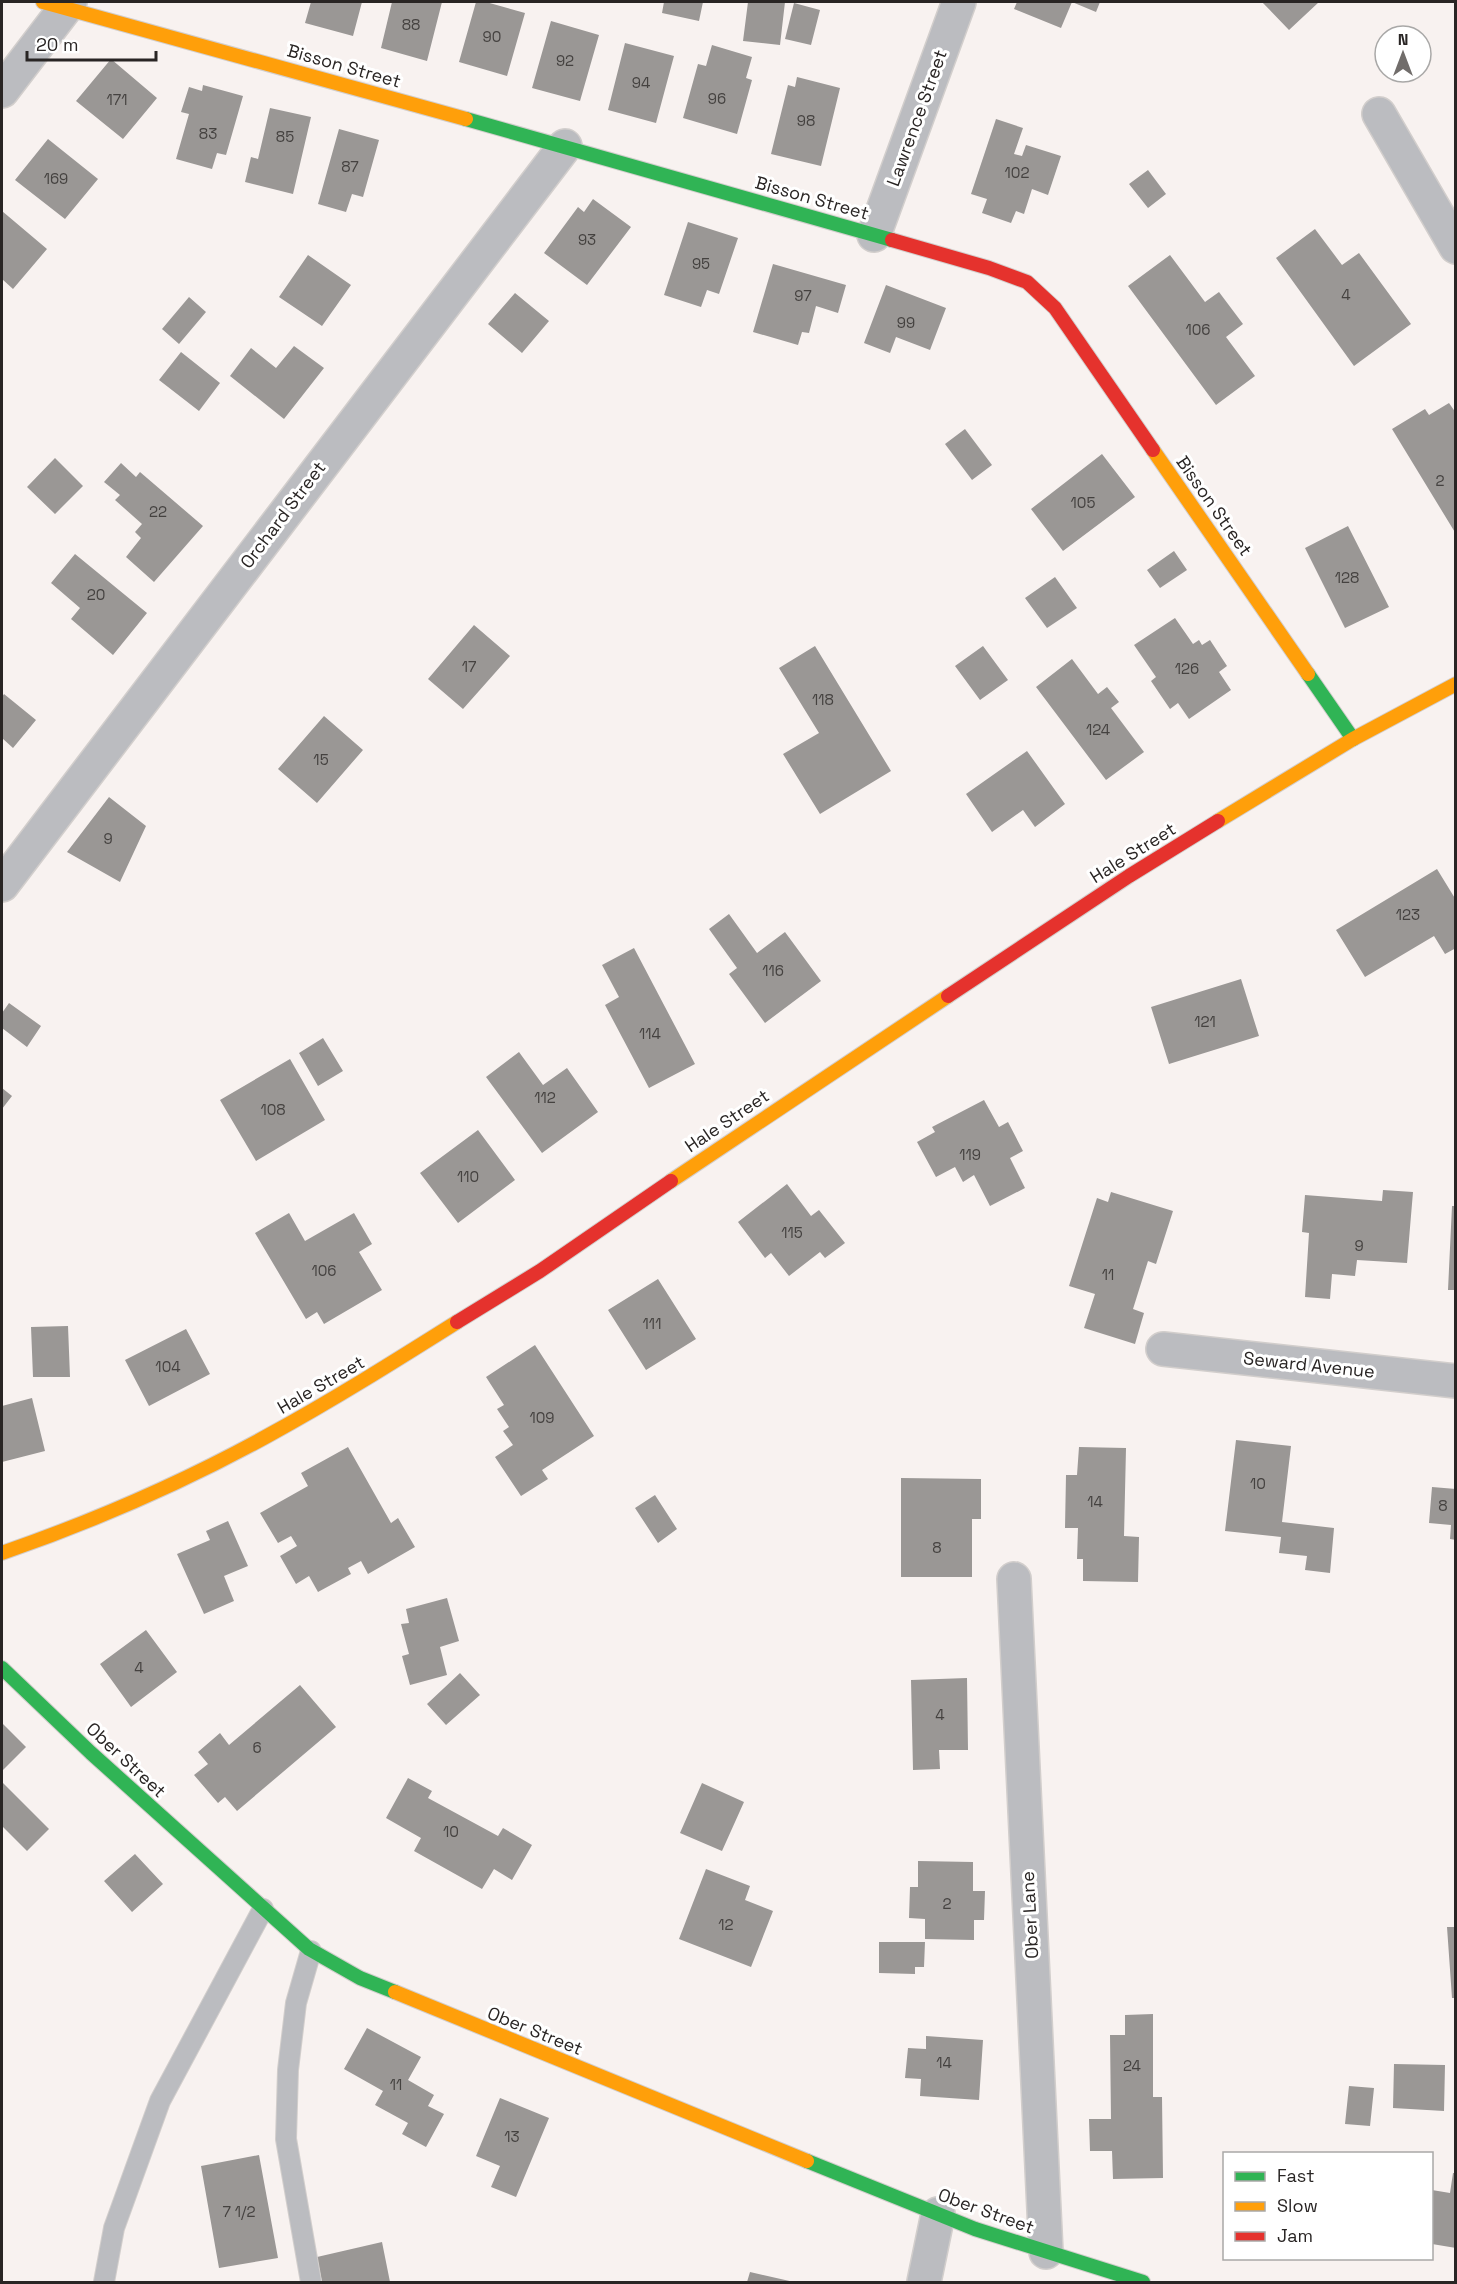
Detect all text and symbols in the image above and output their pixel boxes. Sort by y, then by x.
house number: 88 [402,15,420,34]
scale bar [27,24,156,62]
north arrow [1373,24,1433,84]
house number: 90 [483,27,501,46]
text: N [1398,29,1408,50]
text: 20 m [36,33,79,56]
street label: Bisson Street [285,38,404,93]
street label: Lawrence Street [881,46,952,189]
house number: 92 [556,51,574,70]
house number: 94 [632,73,650,92]
house number: 96 [708,89,726,108]
house number: 171 [107,90,127,109]
house number: 98 [797,111,815,130]
house number: 83 [199,124,217,143]
house number: 85 [276,127,294,146]
house number: 87 [341,157,359,176]
house number: 102 [1005,163,1029,182]
house number: 169 [44,169,68,188]
street label: Bisson Street [753,170,872,225]
house number: 93 [578,230,596,249]
house number: 95 [692,254,710,273]
house number: 4 [1341,285,1351,304]
house number: 97 [794,286,812,305]
house number: 99 [897,313,915,332]
house number: 106 [1185,320,1211,339]
street label: Bisson Street [1171,451,1257,560]
street label: Orchard Street [235,457,330,573]
house number: 2 [1435,471,1445,490]
house number: 105 [1071,493,1095,512]
house number: 22 [149,502,167,521]
house number: 128 [1335,568,1359,587]
house number: 20 [87,585,105,604]
house number: 17 [462,657,476,676]
house number: 126 [1175,659,1199,678]
house number: 118 [812,690,834,709]
house number: 124 [1086,720,1110,739]
house number: 15 [313,750,329,769]
street label: Hale Street [1086,817,1180,888]
house number: 9 [103,829,113,848]
house number: 123 [1396,905,1420,924]
house number: 116 [762,961,784,980]
house number: 121 [1194,1012,1216,1031]
house number: 114 [639,1024,661,1043]
street label: Hale Street [680,1084,773,1157]
house number: 112 [534,1088,556,1107]
house number: 108 [260,1100,286,1119]
house number: 119 [959,1145,981,1164]
house number: 110 [457,1167,479,1186]
house number: 115 [781,1223,803,1242]
house number: 9 [1354,1236,1364,1255]
house number: 106 [311,1261,337,1280]
house number: 11 [1102,1265,1114,1284]
house number: 111 [643,1314,661,1333]
street label: Seward Avenue [1242,1346,1376,1383]
street label: Hale Street [273,1350,368,1419]
house number: 104 [155,1357,181,1376]
house number: 109 [529,1408,555,1427]
house number: 10 [1250,1474,1266,1493]
house number: 14 [1087,1492,1103,1511]
house number: 8 [1438,1496,1448,1515]
house number: 8 [932,1538,942,1557]
house number: 4 [134,1658,144,1677]
house number: 4 [935,1705,945,1724]
street label: Ober Street [82,1717,171,1802]
house number: 6 [252,1738,262,1757]
house number: 10 [443,1822,459,1841]
street label: Ober Lane [1016,1871,1043,1959]
house number: 2 [942,1894,952,1913]
house number: 12 [718,1915,734,1934]
street label: Ober Street [484,2001,586,2060]
house number: 14 [936,2053,952,2072]
house number: 24 [1123,2056,1141,2075]
house number: 11 [390,2075,402,2094]
house number: 13 [504,2127,520,2146]
legend [1223,2152,1433,2260]
text: Fast [1277,2164,1314,2187]
street label: Ober Street [935,2182,1037,2239]
text: Slow [1277,2194,1318,2217]
house number: 7 1/2 [222,2202,256,2221]
text: Jam [1277,2224,1313,2247]

